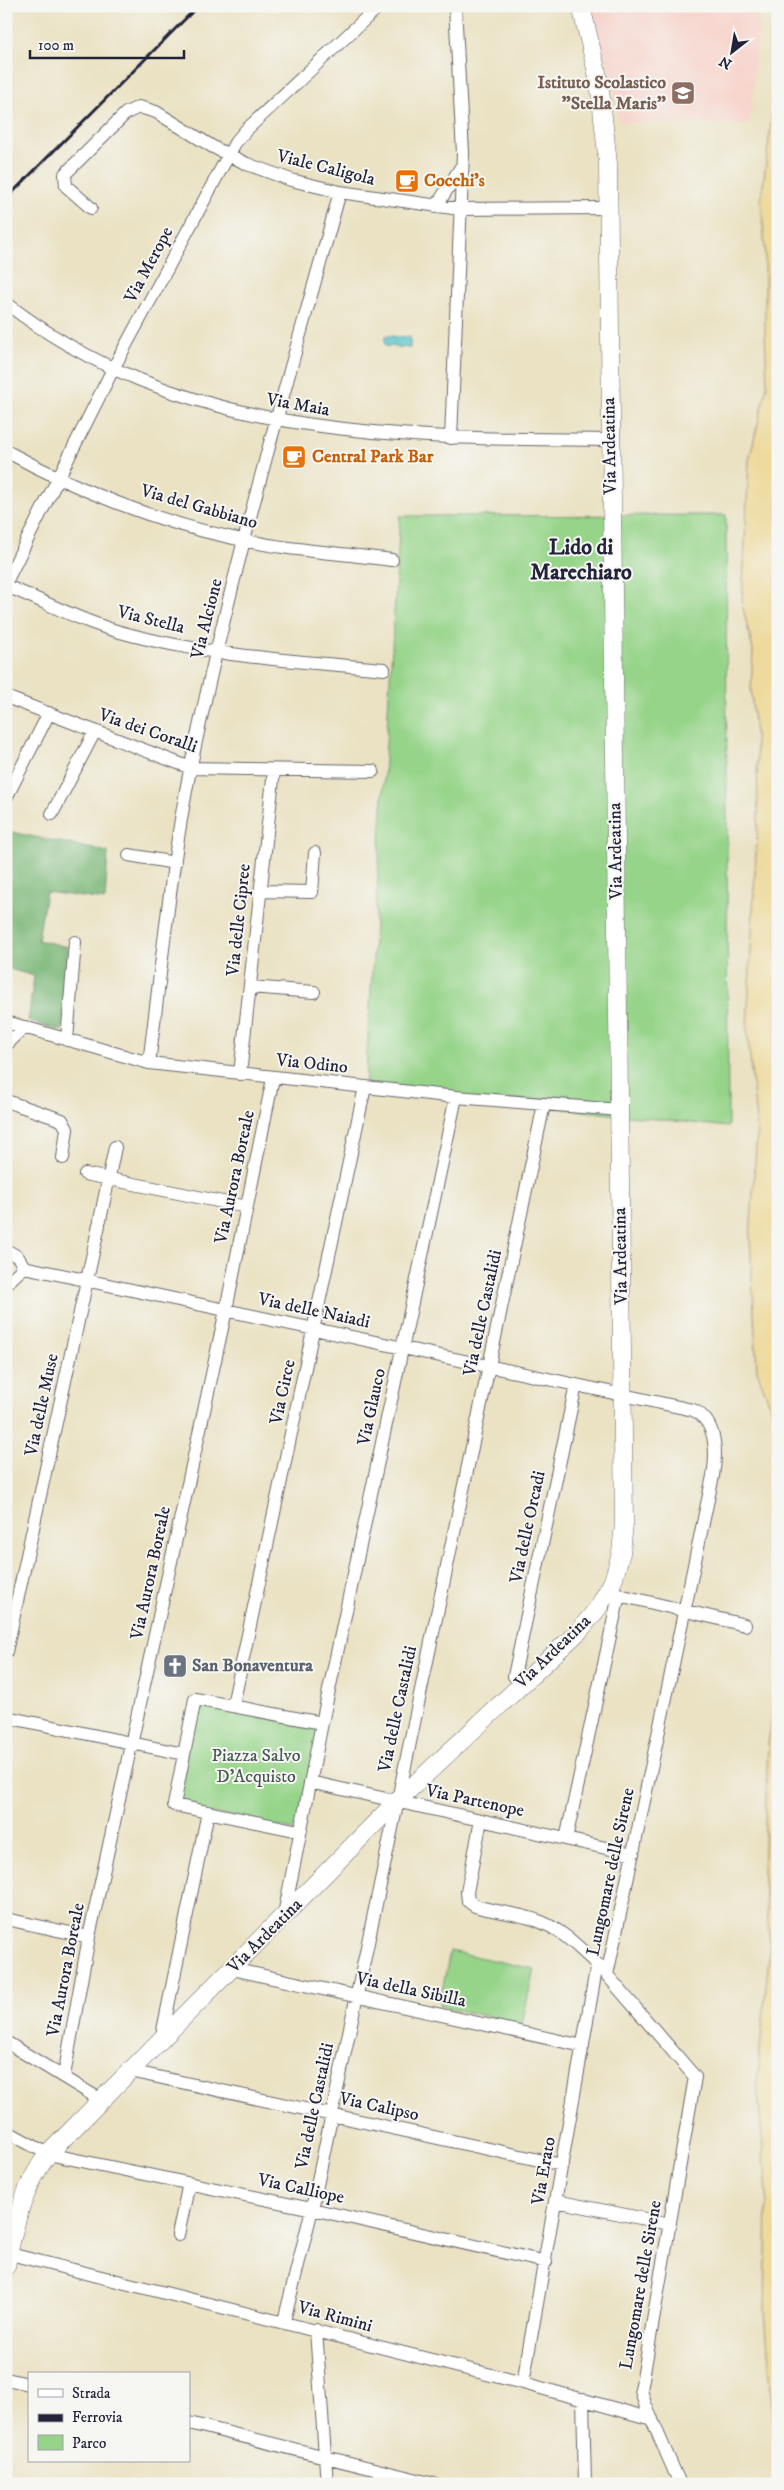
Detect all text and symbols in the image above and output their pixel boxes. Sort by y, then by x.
scale bar [30,28,184,60]
north arrow [706,28,756,78]
text: 100 m [38,36,74,55]
text: N [716,51,735,73]
place label: Istituto Scolastico "Stella Maris" [538,72,666,115]
school or university icon: Istituto Scolastico "Stella Maris" [670,80,696,106]
street label: Viale Caligola [274,145,378,191]
cafe icon: Cocchi’s [394,168,420,194]
place label: Cocchi’s [424,170,485,192]
street label: Via Merope [119,223,178,308]
street label: Via Maia [264,388,332,421]
street label: Via Ardeatina [598,397,622,496]
cafe icon: Central Park Bar [281,444,307,470]
place label: Central Park Bar [312,446,434,468]
street label: Via del Gabbiano [137,480,260,534]
district label: Lido di Marechiaro [530,534,632,586]
street label: Via Alcione [186,576,228,662]
street label: Via Stella [114,601,187,639]
street label: Via dei Coralli [95,704,200,758]
street label: Via Ardeatina [604,802,628,901]
street label: Via delle Cipree [222,863,256,978]
street label: Via Odino [274,1049,349,1079]
street label: Via Aurora Boreale [210,1108,260,1247]
street label: Via Ardeatina [609,1207,633,1306]
street label: Via delle Castalidi [459,1248,507,1379]
street label: Via delle Naiadi [255,1288,372,1334]
street label: Via delle Muse [20,1352,64,1459]
street label: Via Circe [265,1358,301,1427]
street label: Via Glauco [353,1366,391,1449]
street label: Via delle Orcadi [505,1469,551,1586]
street label: Via Aurora Boreale [126,1504,176,1643]
street label: Via Ardeatina [510,1610,596,1694]
street label: Via delle Castalidi [374,1644,422,1775]
church icon: San Bonaventura [162,1653,188,1679]
place label: San Bonaventura [192,1655,313,1677]
park label: Piazza Salvo D'Acquisto [212,1745,301,1788]
street label: Via Partenope [423,1780,526,1822]
street label: Lungomare delle Sirene [582,1786,640,1958]
street label: Via Ardeatina [222,1894,307,1979]
street label: Via Aurora Boreale [42,1901,90,2040]
street label: Via della Sibilla [353,1967,468,2012]
street label: Via delle Castalidi [291,2041,339,2172]
street label: Via Calipso [336,2088,421,2126]
street label: Via Erato [527,2135,561,2208]
street label: Via Calliope [255,2169,346,2209]
street label: Lungomare delle Sirene [615,2199,667,2371]
street label: Via Rimini [294,2296,375,2337]
legend [28,2372,190,2462]
text: Strada [72,2384,111,2403]
text: Ferrovia [72,2408,123,2427]
text: Parco [72,2434,106,2453]

